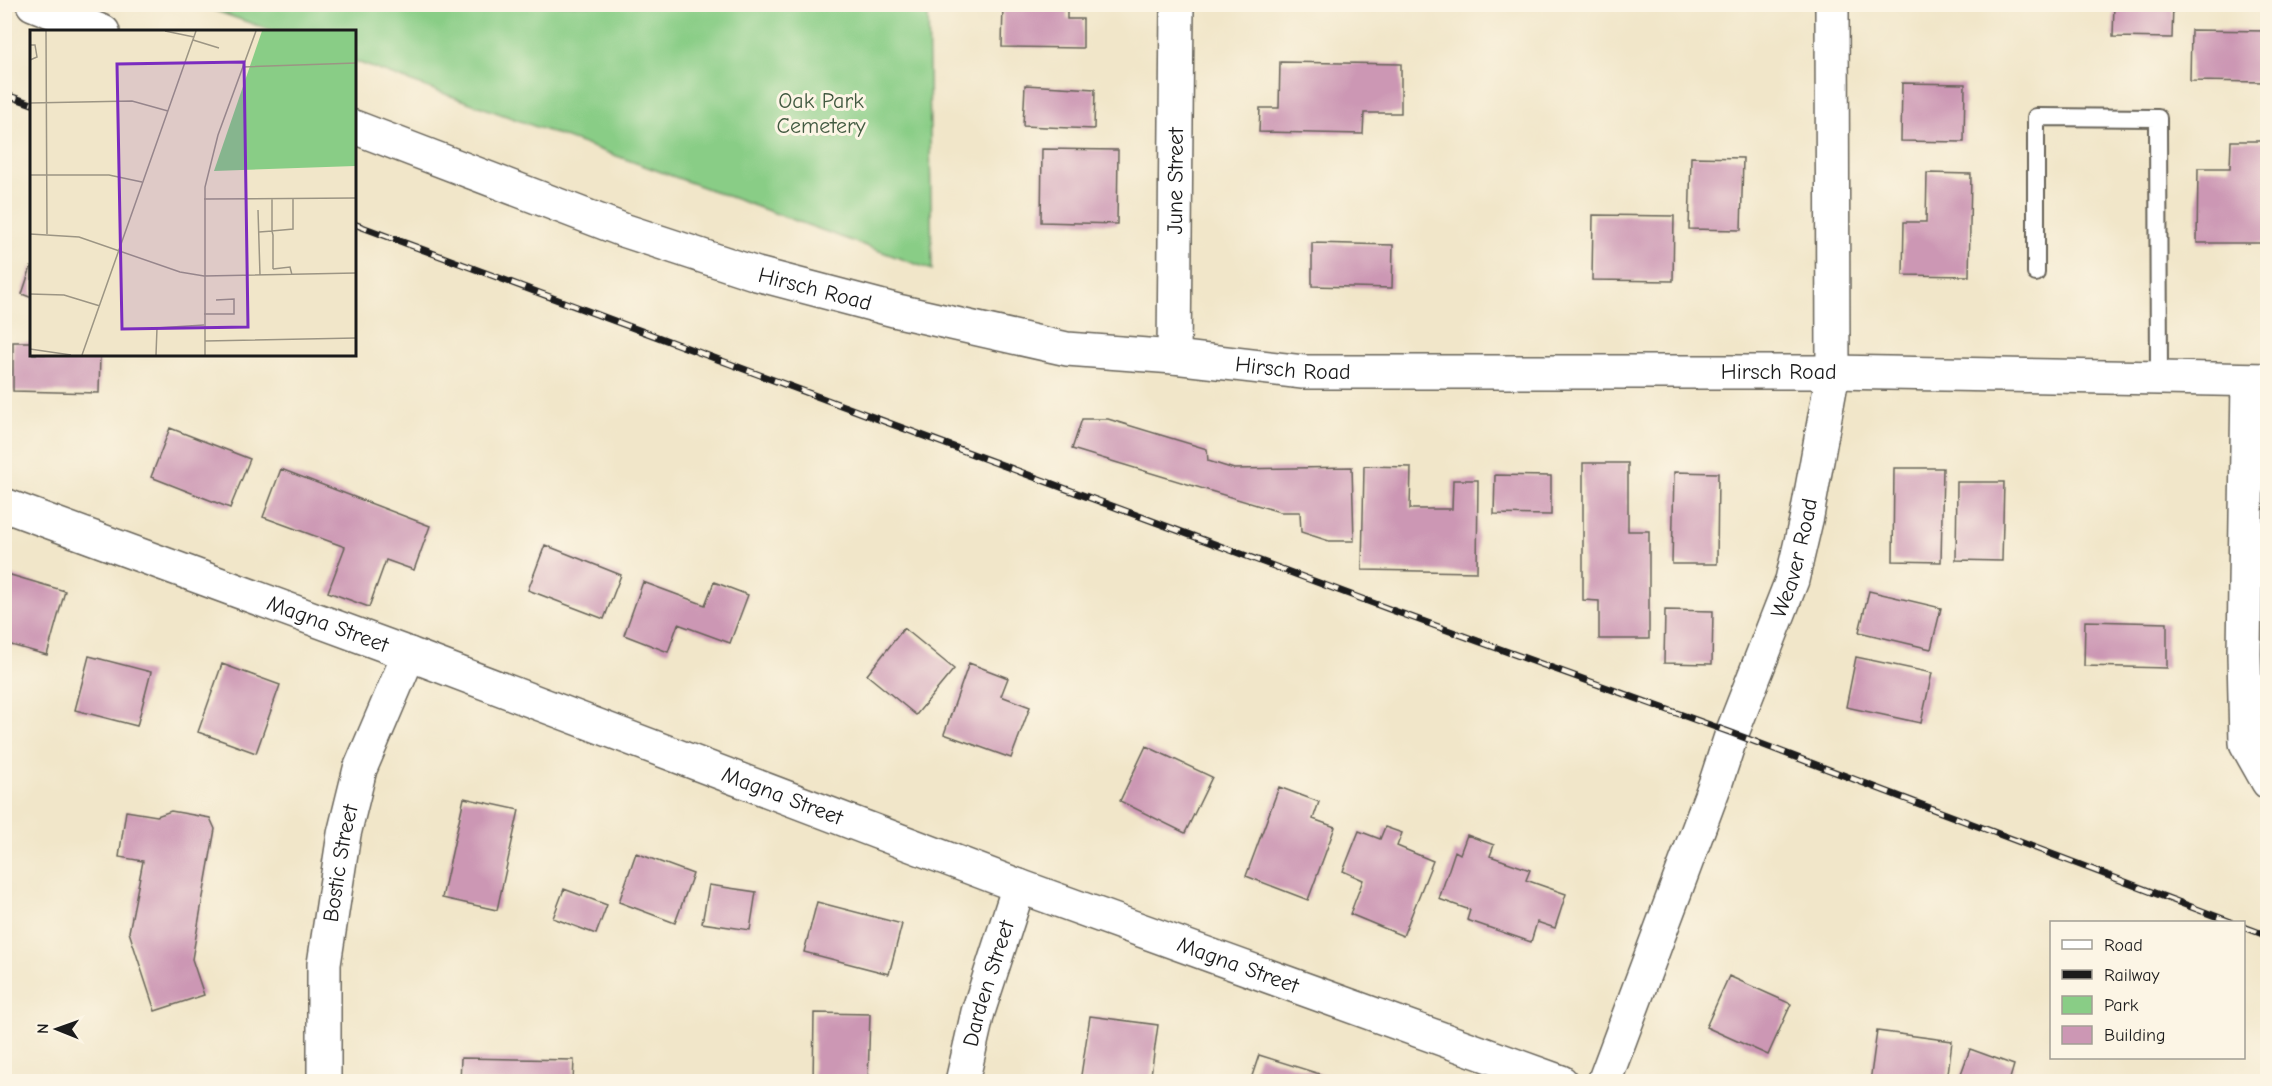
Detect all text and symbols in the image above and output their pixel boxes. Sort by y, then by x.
inset map [30,30,356,356]
park label: Oak Park Cemetery [777,88,866,139]
street label: June Street [1162,127,1189,235]
street label: Hirsch Road [756,262,874,317]
street label: Hirsch Road [1234,351,1351,385]
street label: Hirsch Road [1721,359,1837,385]
street label: Weaver Road [1765,496,1823,622]
street label: Magna Street [263,590,393,659]
street label: Magna Street [718,761,847,831]
street label: Bostic Street [318,801,364,924]
street label: Darden Street [957,916,1020,1049]
legend [2050,921,2245,1059]
street label: Magna Street [1174,931,1303,999]
text: Road [2104,935,2143,956]
text: Railway [2104,965,2161,986]
text: Park [2104,995,2139,1016]
north arrow [27,999,87,1059]
text: N [34,1023,52,1034]
text: Building [2104,1025,2166,1046]

